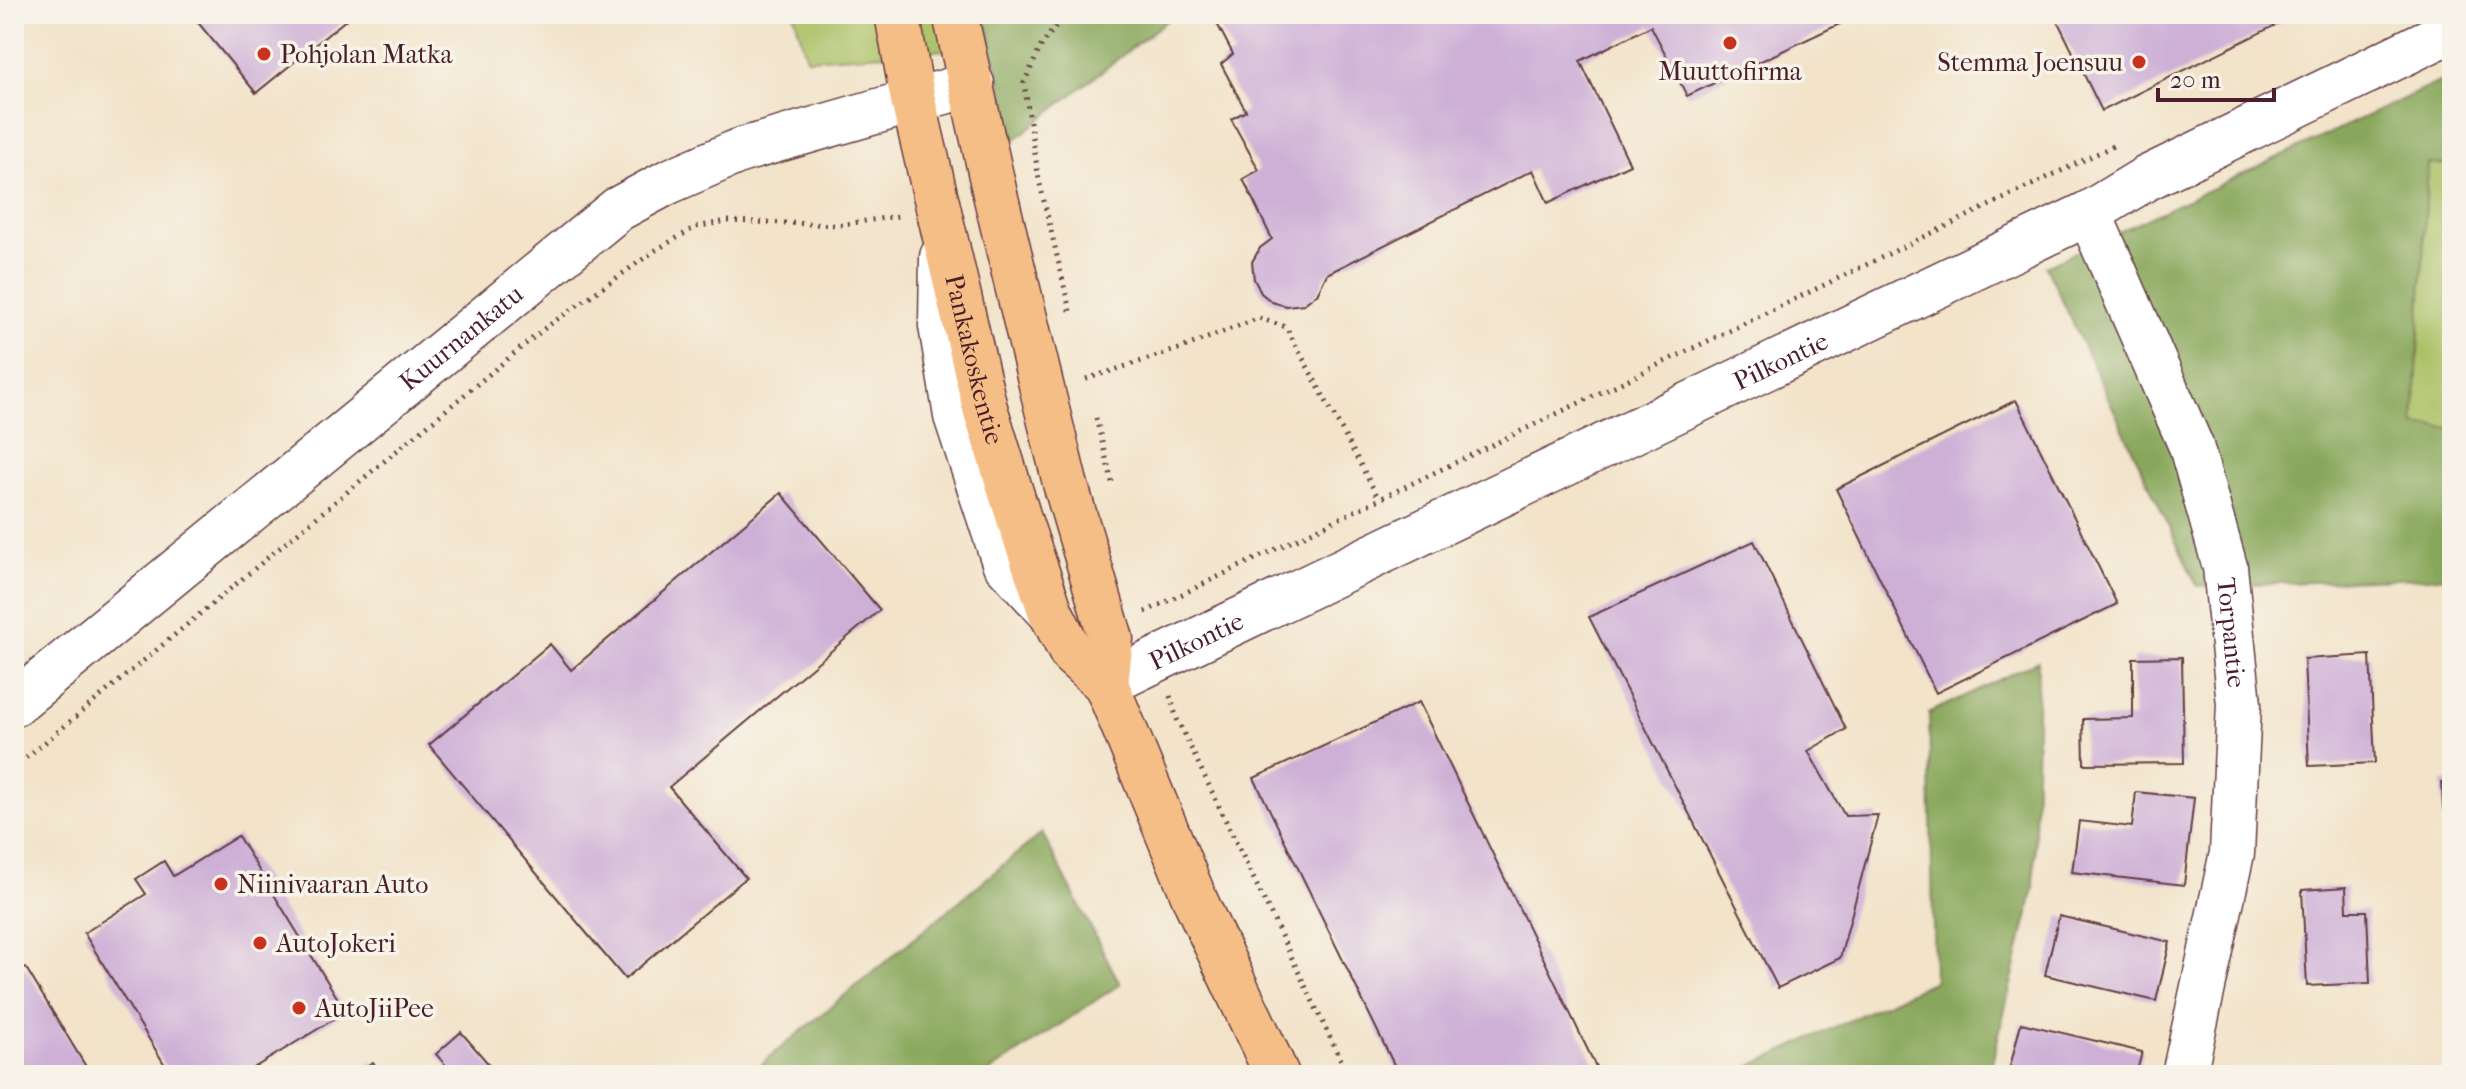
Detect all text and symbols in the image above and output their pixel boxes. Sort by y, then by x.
marker: Muuttofirma [1721,34,1739,52]
place label: Pohjolan Matka [280,39,453,70]
marker: Pohjolan Matka [255,45,273,63]
place label: Stemma Joensuu [1937,47,2123,78]
scale bar [2158,52,2274,102]
marker: Stemma Joensuu [2130,53,2148,71]
place label: Muuttofirma [1658,56,1803,87]
text: 20 m [2170,66,2221,94]
street label: Pankakoskentie [938,271,1010,448]
street label: Kuurnankatu [393,278,530,398]
street label: Pilkontie [1728,325,1833,397]
street label: Torpantie [2210,576,2252,689]
street label: Pilkontie [1144,605,1249,677]
place label: Niinivaaran Auto [237,869,428,900]
marker: Niinivaaran Auto [212,875,230,893]
place label: AutoJokeri [275,928,396,959]
marker: AutoJokeri [251,934,269,952]
place label: AutoJiiPee [314,993,434,1024]
marker: AutoJiiPee [290,999,308,1017]

